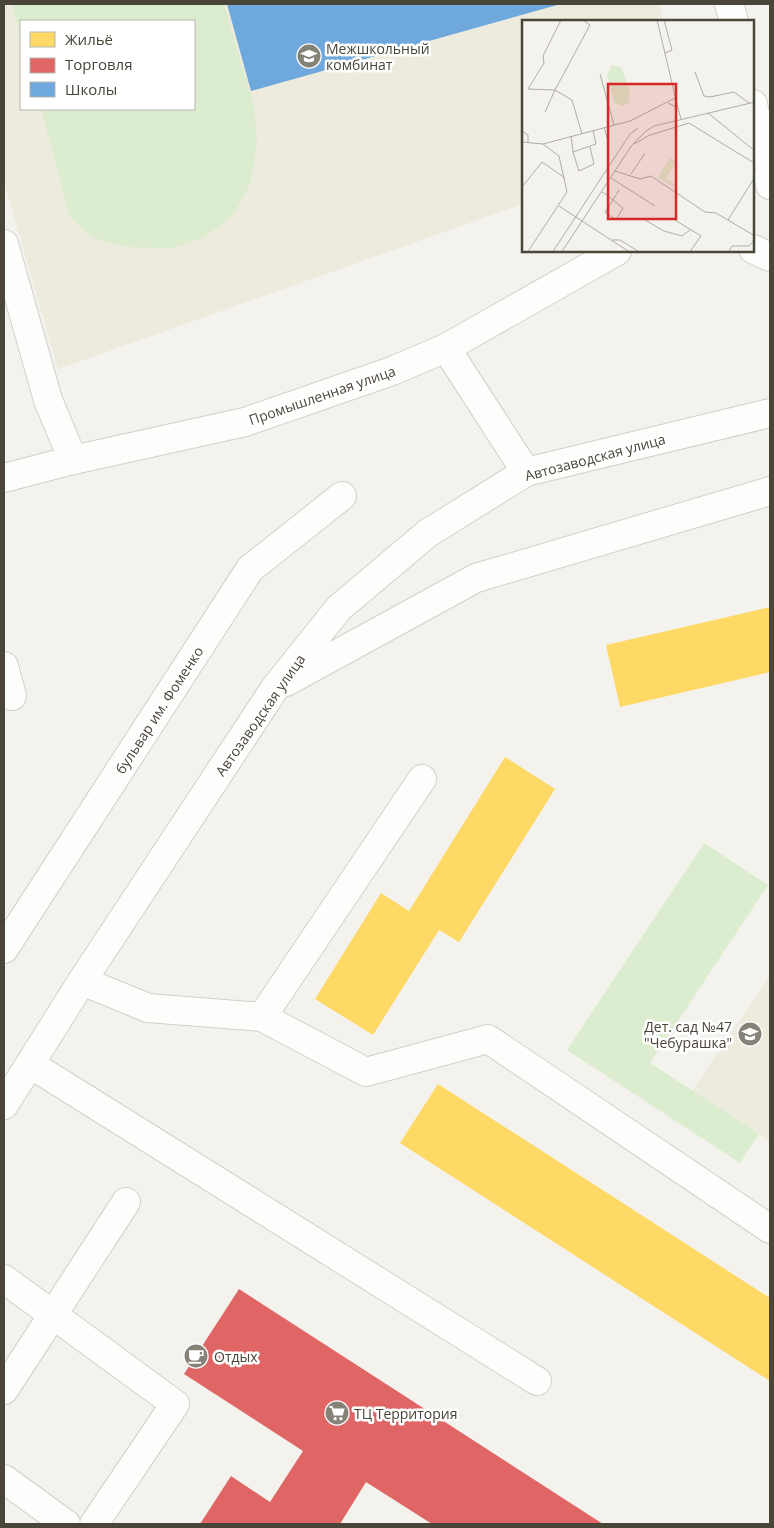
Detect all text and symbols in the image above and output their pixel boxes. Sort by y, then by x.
legend [20,20,195,110]
inset map [522,20,754,252]
text: Жильё [65,29,113,49]
place label: Межшкольный комбинат [326,39,430,74]
school or university icon: Межшкольный комбинат [296,43,322,69]
text: Торговля [65,54,132,74]
text: Школы [65,79,117,99]
street label: Промышленная улица [246,361,398,429]
street label: Автозаводская улица [523,429,667,485]
street label: бульвар им. Фоменко [111,643,207,777]
street label: Автозаводская улица [211,650,309,780]
place label: Дет. сад №47 "Чебурашка" [644,1017,732,1052]
school or university icon: Дет. сад №47 "Чебурашка" [737,1021,763,1047]
cafe icon: Отдых [183,1343,209,1369]
place label: Отдых [214,1347,258,1366]
supermarket icon: ТЦ Территория [324,1400,350,1426]
place label: ТЦ Территория [354,1404,458,1423]

